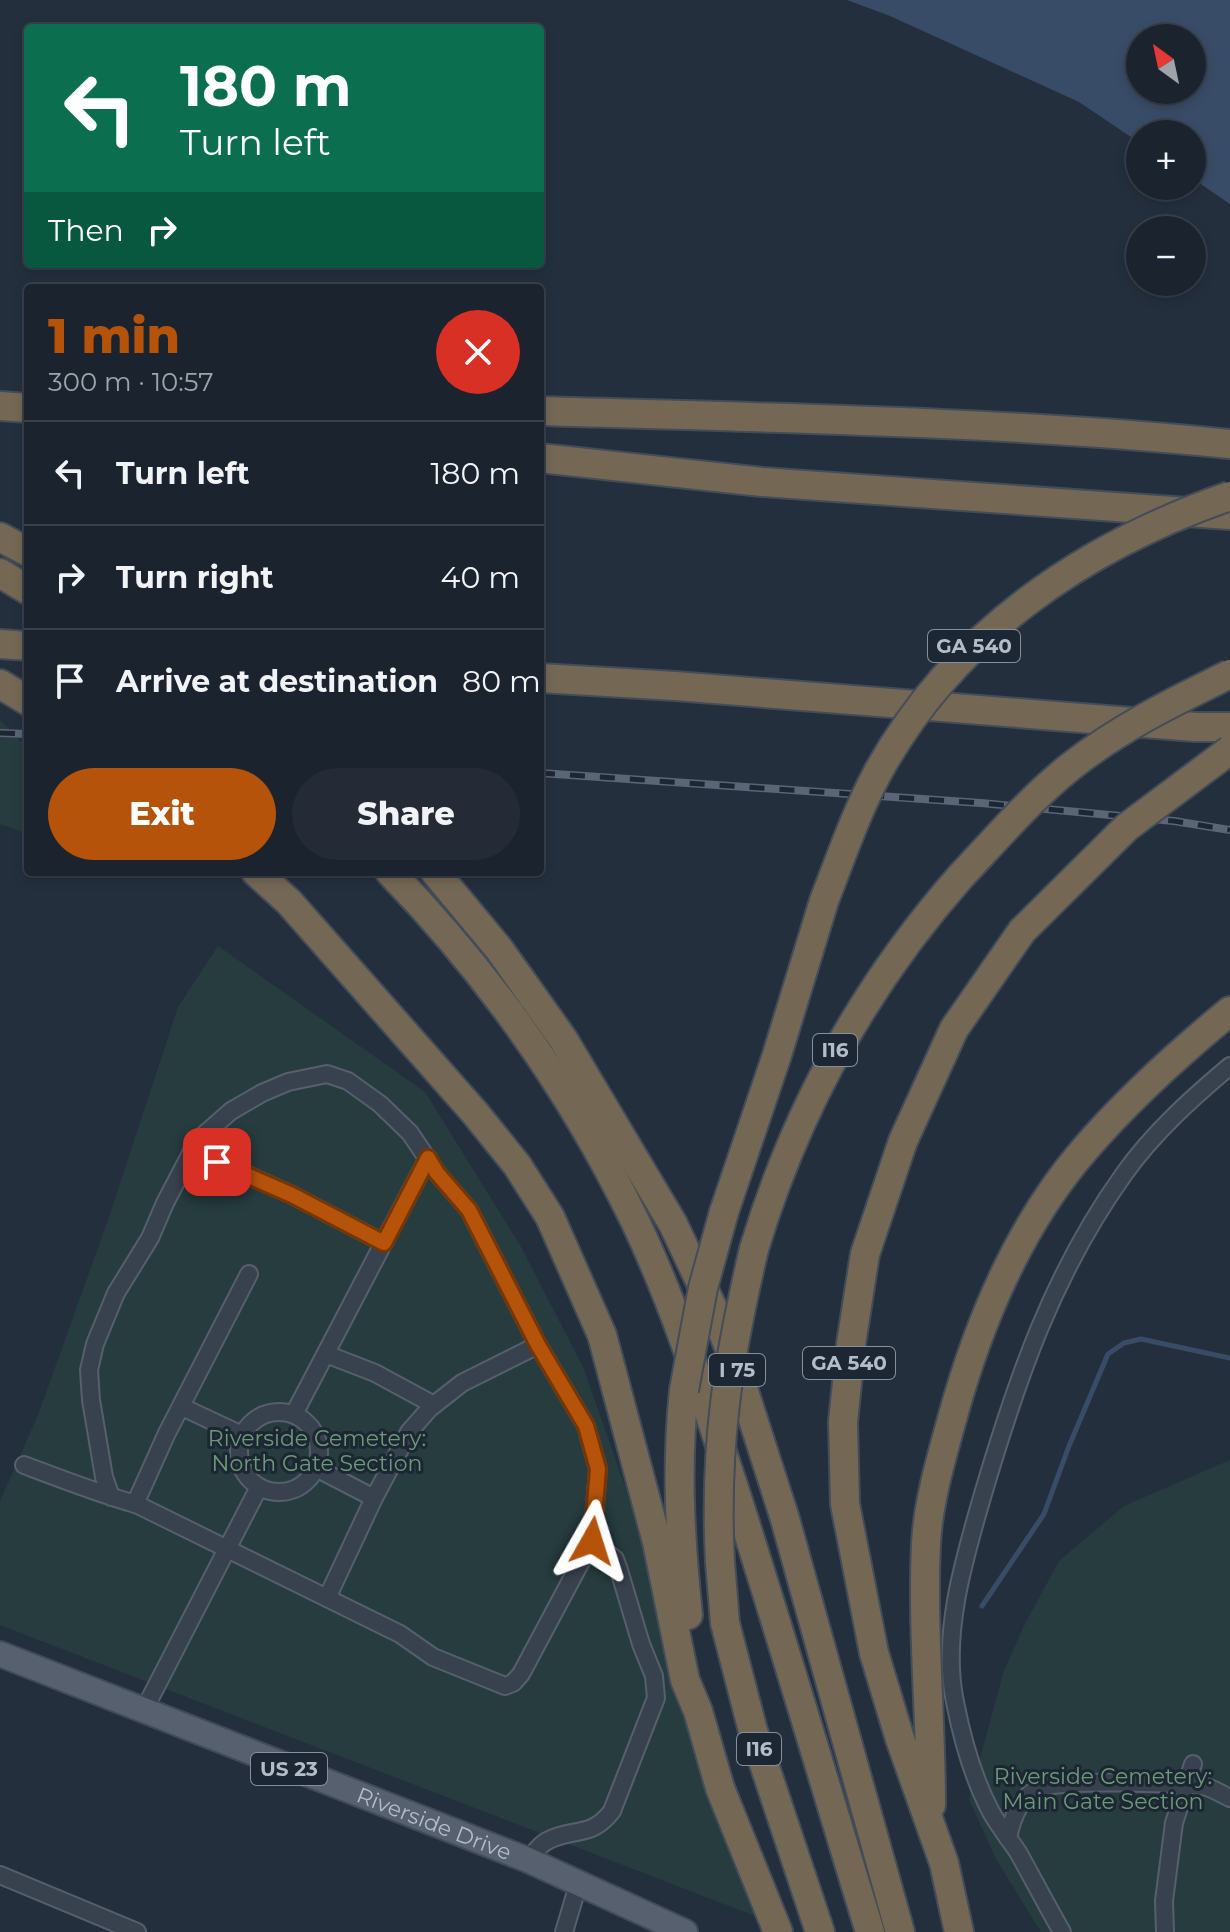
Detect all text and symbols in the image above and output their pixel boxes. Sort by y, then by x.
north arrow [1126,24,1206,104]
map controls [1126,24,1206,296]
text: 180 m [180,52,352,120]
icon: left [48,56,152,160]
text: Turn left [180,120,331,164]
button: + [1126,120,1206,200]
icon: right [140,208,184,252]
text: Then [48,212,124,249]
button: − [1126,216,1206,296]
text: 1 min [48,307,180,365]
button: close [436,310,520,394]
text: 300 m · 10:57 [48,366,213,398]
icon: left [48,451,92,495]
text: Turn left [116,455,249,492]
text: 180 m [430,455,520,492]
icon: right [48,555,92,599]
text: Turn right [116,559,273,596]
text: 40 m [441,559,520,596]
road number: GA 540 [928,630,1020,662]
icon: arrive [48,659,92,703]
text: Arrive at destination [116,663,438,700]
text: 80 m [462,663,541,700]
button: Exit [48,768,276,860]
button: Share [292,768,520,860]
road number: I16 [813,1034,857,1066]
pin [183,1128,251,1196]
icon: arrive [195,1140,239,1184]
road number: GA 540 [803,1347,895,1379]
road number: I 75 [709,1354,765,1386]
park label: Riverside Cemetery: North Gate Section [208,1425,426,1477]
position arrow [550,1499,634,1583]
road number: I16 [737,1733,781,1765]
road number: US 23 [251,1753,327,1785]
park label: Riverside Cemetery: Main Gate Section [994,1763,1212,1815]
street label: Riverside Drive [353,1781,515,1866]

